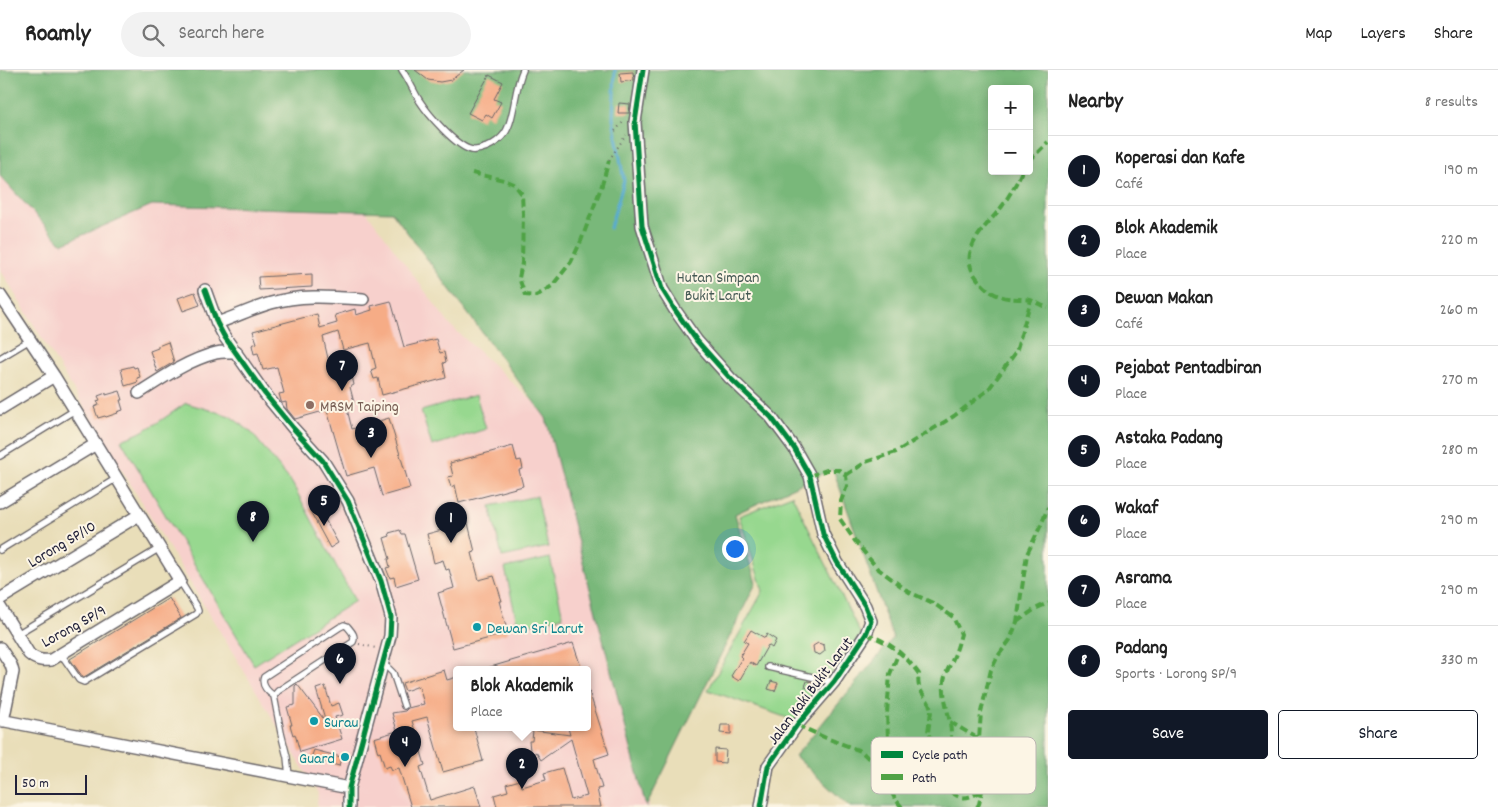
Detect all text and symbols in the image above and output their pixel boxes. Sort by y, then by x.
search box [121,12,471,57]
text: Roamly [25,18,91,52]
icon: search [139,21,167,49]
text: Search here [179,21,264,48]
text: Map [1305,22,1332,47]
text: Layers [1360,22,1406,47]
text: Share [1434,22,1473,47]
map controls [988,85,1033,175]
button: + [988,85,1033,130]
text: Nearby [1068,88,1123,118]
text: 8 results [1425,91,1478,114]
button: − [988,130,1033,175]
text: Koperasi dan Kafe [1115,146,1245,173]
text: 1 [1082,159,1086,182]
text: 190 m [1444,159,1478,182]
text: Café [1115,173,1143,196]
text: Blok Akademik [1115,216,1218,243]
text: 2 [1081,229,1088,252]
text: 220 m [1441,229,1478,252]
text: Place [1115,243,1147,266]
park label: Hutan Simpan Bukit Larut [677,267,759,308]
text: Dewan Makan [1115,286,1213,313]
text: 3 [1080,299,1088,322]
text: 260 m [1440,299,1478,322]
text: Café [1115,313,1143,336]
pin: 7 [326,350,358,391]
text: Pejabat Pentadbiran [1115,356,1261,383]
text: 4 [1081,369,1087,392]
text: 270 m [1442,369,1478,392]
text: Place [1115,383,1147,406]
place label: MRSM Taiping [320,396,399,419]
marker: MRSM Taiping [304,399,316,411]
pin: 3 [355,417,387,458]
text: Astaka Padang [1115,426,1223,453]
text: 5 [1080,439,1088,462]
text: 280 m [1441,439,1478,462]
text: Place [1115,453,1147,476]
pin: 5 [308,485,340,526]
text: Wakaf [1115,496,1158,523]
pin: 8 [237,501,269,542]
pin: 1 [435,502,467,543]
text: 6 [1080,509,1088,532]
text: 290 m [1440,509,1478,532]
street label: Lorong SP/10 [24,516,101,575]
text: Place [1115,523,1147,546]
your location [722,536,748,562]
text: Asrama [1115,566,1171,593]
text: 7 [1081,579,1087,602]
text: 290 m [1440,579,1478,602]
text: Place [1115,593,1147,616]
street label: Lorong SP/9 [38,600,111,654]
place label: Dewan Sri Larut [487,618,584,641]
marker: Dewan Sri Larut [471,621,483,633]
street label: Jalan Kaki Bukit Larut [763,633,859,750]
text: Padang [1115,636,1167,663]
pin: 6 [324,643,356,684]
text: 8 [1081,649,1087,672]
text: 330 m [1440,649,1478,672]
text: Sports · Lorong SP/9 [1115,663,1237,686]
popup [453,666,591,731]
text: Blok Akademik [471,674,573,701]
text: Place [471,701,503,724]
button: Save [1068,710,1268,759]
button: Share [1278,710,1478,759]
place label: Surau [324,712,358,735]
marker: Surau [308,715,320,727]
pin: 4 [389,726,421,767]
legend [871,737,1036,794]
text: Cycle path [912,746,968,766]
place label: Guard [299,748,335,771]
pin: 2 [506,748,538,789]
marker: Guard [339,751,351,763]
text: Path [912,769,937,789]
scale bar [15,772,88,795]
text: 50 m [22,774,49,794]

